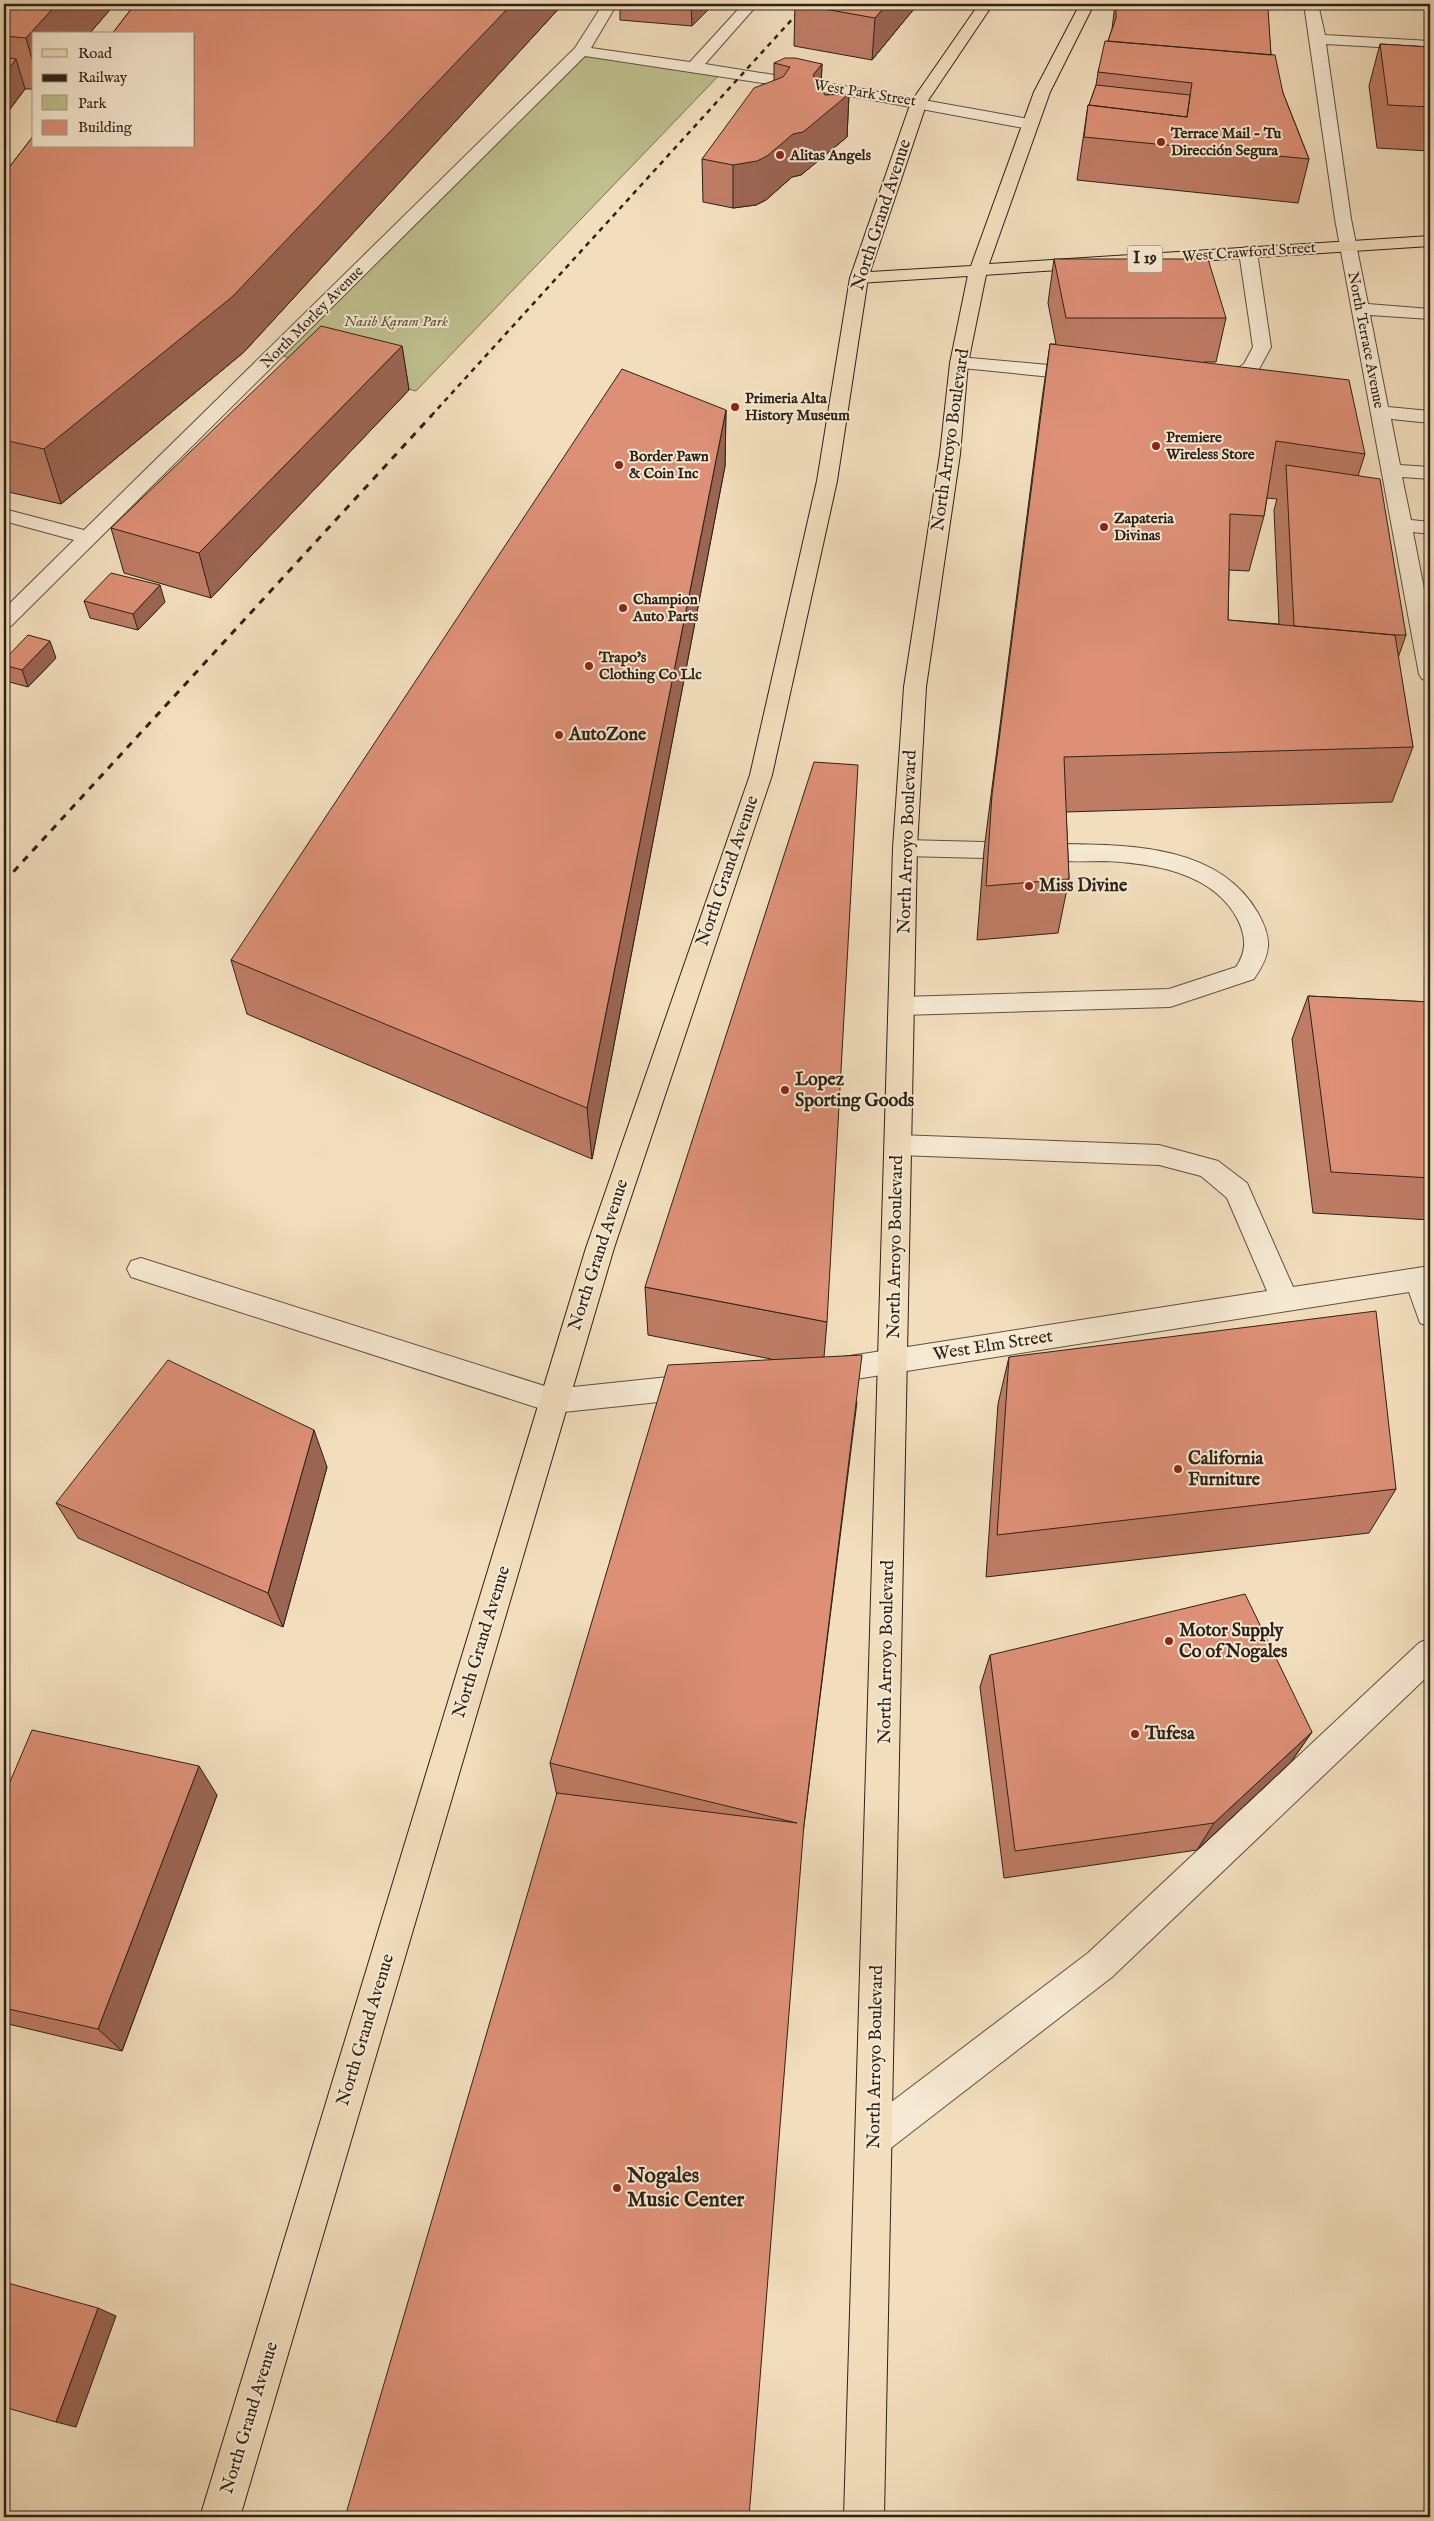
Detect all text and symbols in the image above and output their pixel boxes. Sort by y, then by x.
legend [32,32,195,148]
text: Road [78,44,113,63]
text: Railway [78,68,128,87]
street label: West Park Street [813,76,917,110]
text: Park [78,94,108,113]
text: Building [78,118,133,137]
place label: Terrace Mail - Tu Dirección Segura [1170,124,1281,160]
street label: North Grand Avenue [847,136,917,294]
marker: Terrace Mail - Tu Dirección Segura [1155,136,1167,148]
place label: Alitas Angels [789,146,872,165]
marker: Alitas Angels [774,149,786,161]
street label: West Crawford Street [1182,238,1316,266]
road number: I 19 [1128,245,1162,272]
street label: North Morley Avenue [257,262,367,372]
street label: North Terrace Avenue [1343,270,1389,410]
park label: Nasib Karam Park [344,312,448,331]
street label: North Arroyo Boulevard [927,347,975,533]
place label: Primeria Alta History Museum [745,389,850,425]
marker: Primeria Alta History Museum [729,401,741,413]
place label: Premiere Wireless Store [1165,428,1255,464]
marker: Premiere Wireless Store [1150,440,1162,452]
place label: Border Pawn & Coin Inc [629,447,709,483]
marker: Border Pawn & Coin Inc [613,459,625,471]
place label: Zapateria Divinas [1114,509,1174,545]
marker: Zapateria Divinas [1098,521,1110,533]
place label: Champion Auto Parts [632,590,699,626]
marker: Champion Auto Parts [617,602,629,614]
place label: Trapo's Clothing Co Llc [598,648,702,684]
marker: Trapo's Clothing Co Llc [583,660,595,672]
place label: AutoZone [568,724,647,747]
marker: AutoZone [553,729,565,741]
street label: North Arroyo Boulevard [893,749,923,934]
street label: North Grand Avenue [691,793,765,949]
place label: Miss Divine [1039,875,1128,898]
marker: Miss Divine [1023,880,1035,892]
place label: Lopez Sporting Goods [795,1069,915,1113]
marker: Lopez Sporting Goods [779,1084,791,1096]
street label: North Arroyo Boulevard [883,1154,909,1339]
street label: North Grand Avenue [564,1176,634,1334]
street label: West Elm Street [931,1325,1055,1367]
place label: California Furniture [1188,1448,1264,1492]
marker: California Furniture [1172,1463,1184,1475]
street label: North Arroyo Boulevard [874,1559,900,1744]
street label: North Grand Avenue [448,1563,516,1721]
place label: Motor Supply Co of Nogales [1179,1620,1288,1664]
marker: Motor Supply Co of Nogales [1163,1635,1175,1647]
place label: Tufesa [1144,1723,1196,1746]
marker: Tufesa [1129,1728,1141,1740]
street label: North Grand Avenue [332,1951,400,2109]
street label: North Arroyo Boulevard [863,1964,889,2149]
place label: Nogales Music Center [626,2163,745,2214]
marker: Nogales Music Center [611,2182,623,2194]
street label: North Grand Avenue [216,2339,284,2497]

